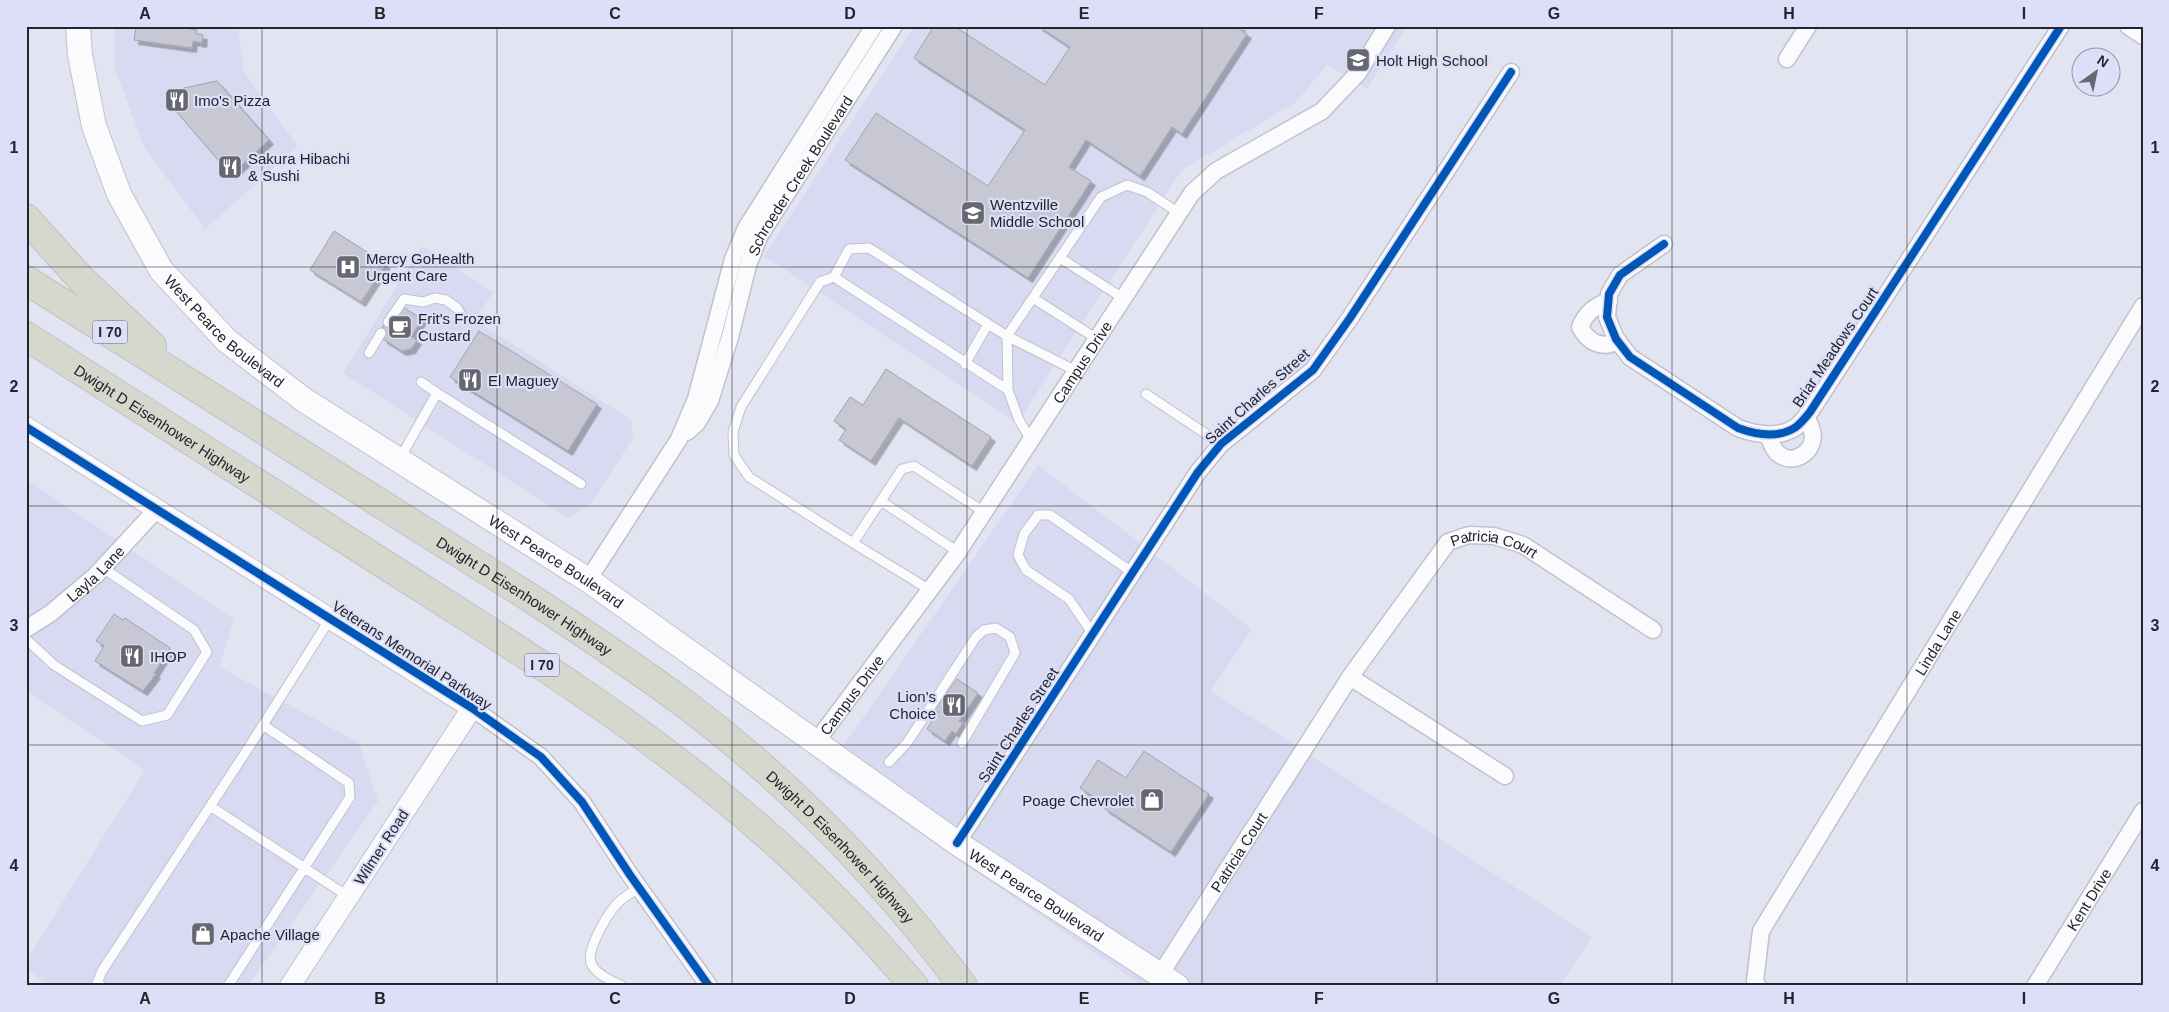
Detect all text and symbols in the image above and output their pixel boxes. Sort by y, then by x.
text: A [139,5,151,22]
text: B [374,5,386,22]
text: C [609,5,621,22]
text: D [844,5,856,22]
text: E [1079,5,1090,22]
text: F [1314,5,1324,22]
text: G [1548,5,1560,22]
text: H [1783,5,1795,22]
text: I [2022,5,2026,22]
school or university icon: Holt High School [1345,47,1371,73]
north arrow [2072,48,2122,98]
place label: Holt High School [1376,52,1488,69]
text: N [2094,52,2112,71]
restaurant icon: Imo's Pizza [164,87,190,113]
place label: Imo's Pizza [194,92,271,109]
street label: Schroeder Creek Boulevard [744,92,856,258]
text: 1 [10,139,19,156]
text: 1 [2151,139,2160,156]
place label: Sakura Hibachi & Sushi [248,150,350,184]
restaurant icon: Sakura Hibachi & Sushi [217,154,243,180]
place label: Wentzville Middle School [990,196,1084,230]
school or university icon: Wentzville Middle School [960,200,986,226]
place label: Mercy GoHealth Urgent Care [366,250,474,284]
hospital icon: Mercy GoHealth Urgent Care [335,254,361,280]
street label: West Pearce Boulevard [161,271,288,390]
street label: Briar Meadows Court [1789,283,1882,410]
place label: Frit's Frozen Custard [418,310,501,344]
cafe icon: Frit's Frozen Custard [387,314,413,340]
street label: Campus Drive [1049,318,1115,406]
road number: I 70 [92,321,128,344]
street label: Saint Charles Street [1201,344,1313,447]
street label: Dwight D Eisenhower Highway [71,361,254,486]
restaurant icon: El Maguey [457,367,483,393]
place label: El Maguey [488,372,559,389]
text: 2 [10,378,19,395]
text: 2 [2151,378,2160,395]
street label: West Pearce Boulevard [486,511,627,611]
street label: Patricia Court [1448,526,1542,561]
street label: Dwight D Eisenhower Highway [434,533,616,659]
street label: Layla Lane [63,542,127,605]
street label: Veterans Memorial Parkway [329,597,495,713]
street label: Linda Lane [1911,606,1964,678]
text: 3 [10,617,19,634]
text: 3 [2151,617,2160,634]
restaurant icon: IHOP [119,643,145,669]
place label: IHOP [150,648,187,665]
street label: Campus Drive [816,652,887,738]
road number: I 70 [524,654,560,676]
street label: Saint Charles Street [974,663,1062,786]
place label: Lion's Choice [889,688,936,722]
restaurant icon: Lion's Choice [941,692,967,718]
street label: Dwight D Eisenhower Highway [763,767,918,926]
shop icon: Poage Chevrolet [1139,787,1165,813]
place label: Poage Chevrolet [1022,792,1135,809]
street label: Wilmer Road [350,806,412,888]
street label: Patricia Court [1207,808,1271,895]
street label: West Pearce Boulevard [966,845,1107,945]
text: 4 [10,857,19,874]
text: 4 [2151,857,2160,874]
street label: Kent Drive [2063,865,2114,933]
shop icon: Apache Village [190,921,216,947]
place label: Apache Village [220,926,320,943]
text: A [139,990,151,1007]
text: B [374,990,386,1007]
text: C [609,990,621,1007]
text: D [844,990,856,1007]
text: E [1079,990,1090,1007]
text: F [1314,990,1324,1007]
text: G [1548,990,1560,1007]
text: H [1783,990,1795,1007]
text: I [2022,990,2026,1007]

